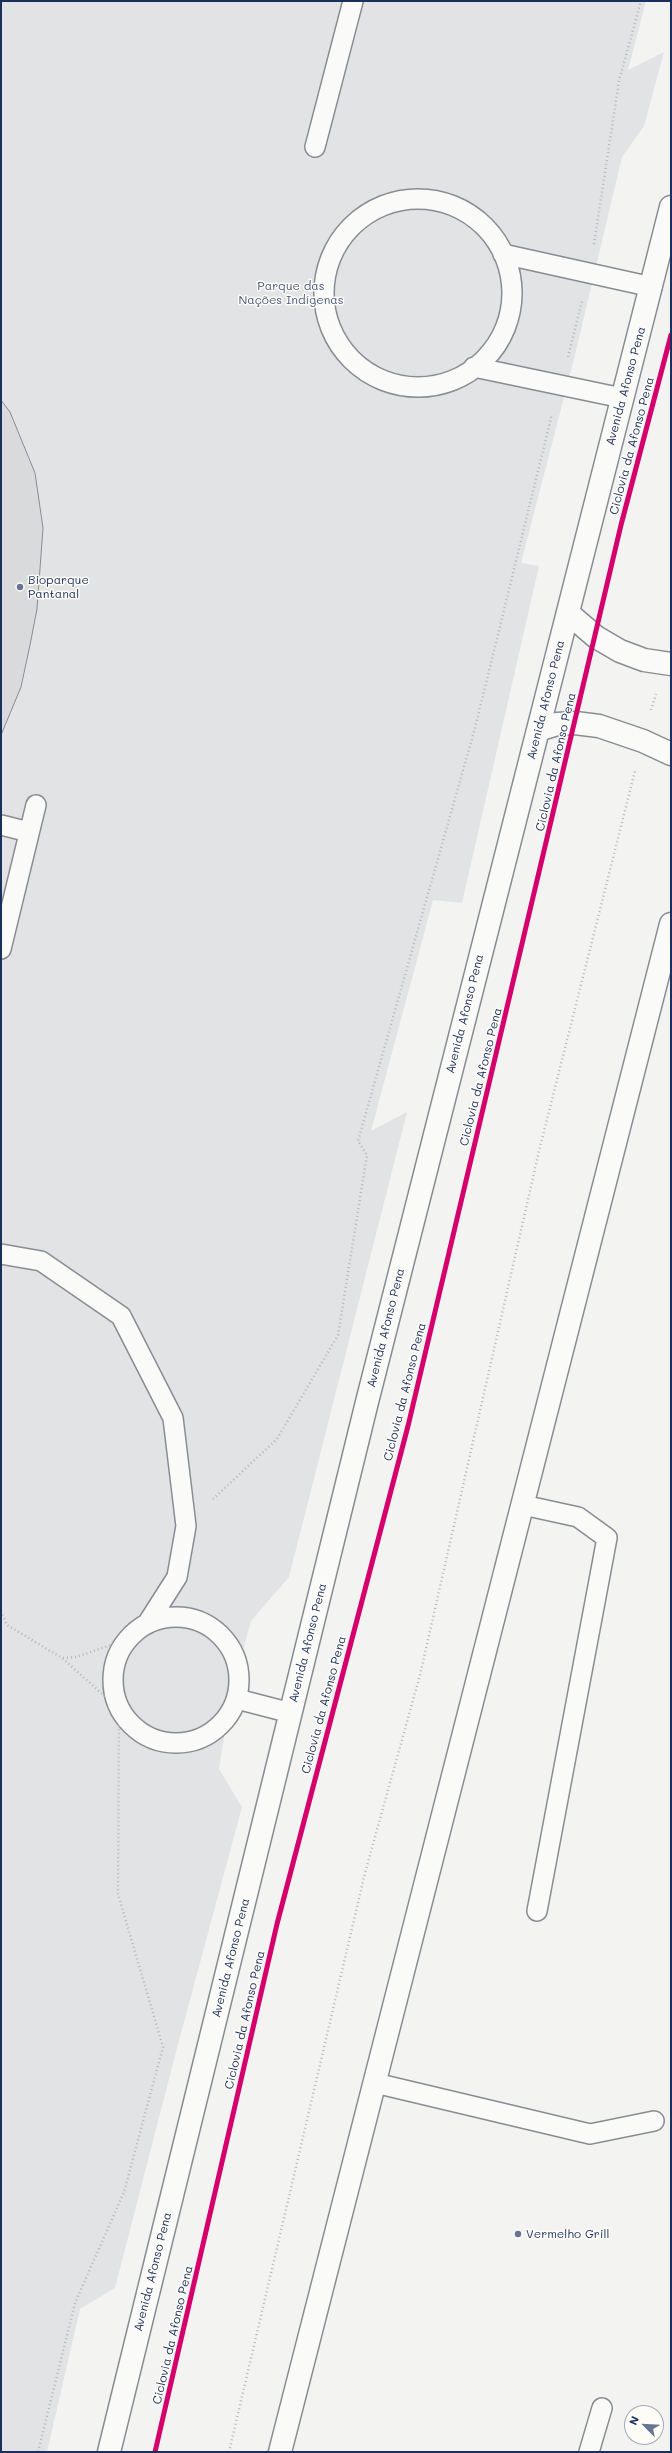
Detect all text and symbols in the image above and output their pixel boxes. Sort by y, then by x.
park label: Parque das Nações Indígenas [238,279,344,307]
street label: Avenida Afonso Pena [603,325,649,447]
street label: Ciclovia da Afonso Pena [607,376,657,516]
place label: Bioparque Pantanal [28,573,89,601]
marker: Bioparque Pantanal [15,582,25,592]
street label: Avenida Afonso Pena [524,639,568,761]
street label: Ciclovia da Afonso Pena [533,691,579,833]
street label: Avenida Afonso Pena [443,953,487,1075]
street label: Ciclovia da Afonso Pena [457,1006,505,1148]
street label: Avenida Afonso Pena [364,1267,408,1389]
street label: Ciclovia da Afonso Pena [381,1321,429,1463]
street label: Avenida Afonso Pena [286,1582,330,1704]
street label: Ciclovia da Afonso Pena [299,1635,349,1775]
street label: Avenida Afonso Pena [209,1897,253,2019]
street label: Ciclovia da Afonso Pena [222,1949,268,2091]
street label: Avenida Afonso Pena [131,2211,175,2333]
place label: Vermelho Grill [526,2227,610,2241]
marker: Vermelho Grill [513,2229,523,2239]
street label: Ciclovia da Afonso Pena [150,2264,196,2406]
north arrow [624,2405,664,2445]
text: N [625,2413,642,2427]

